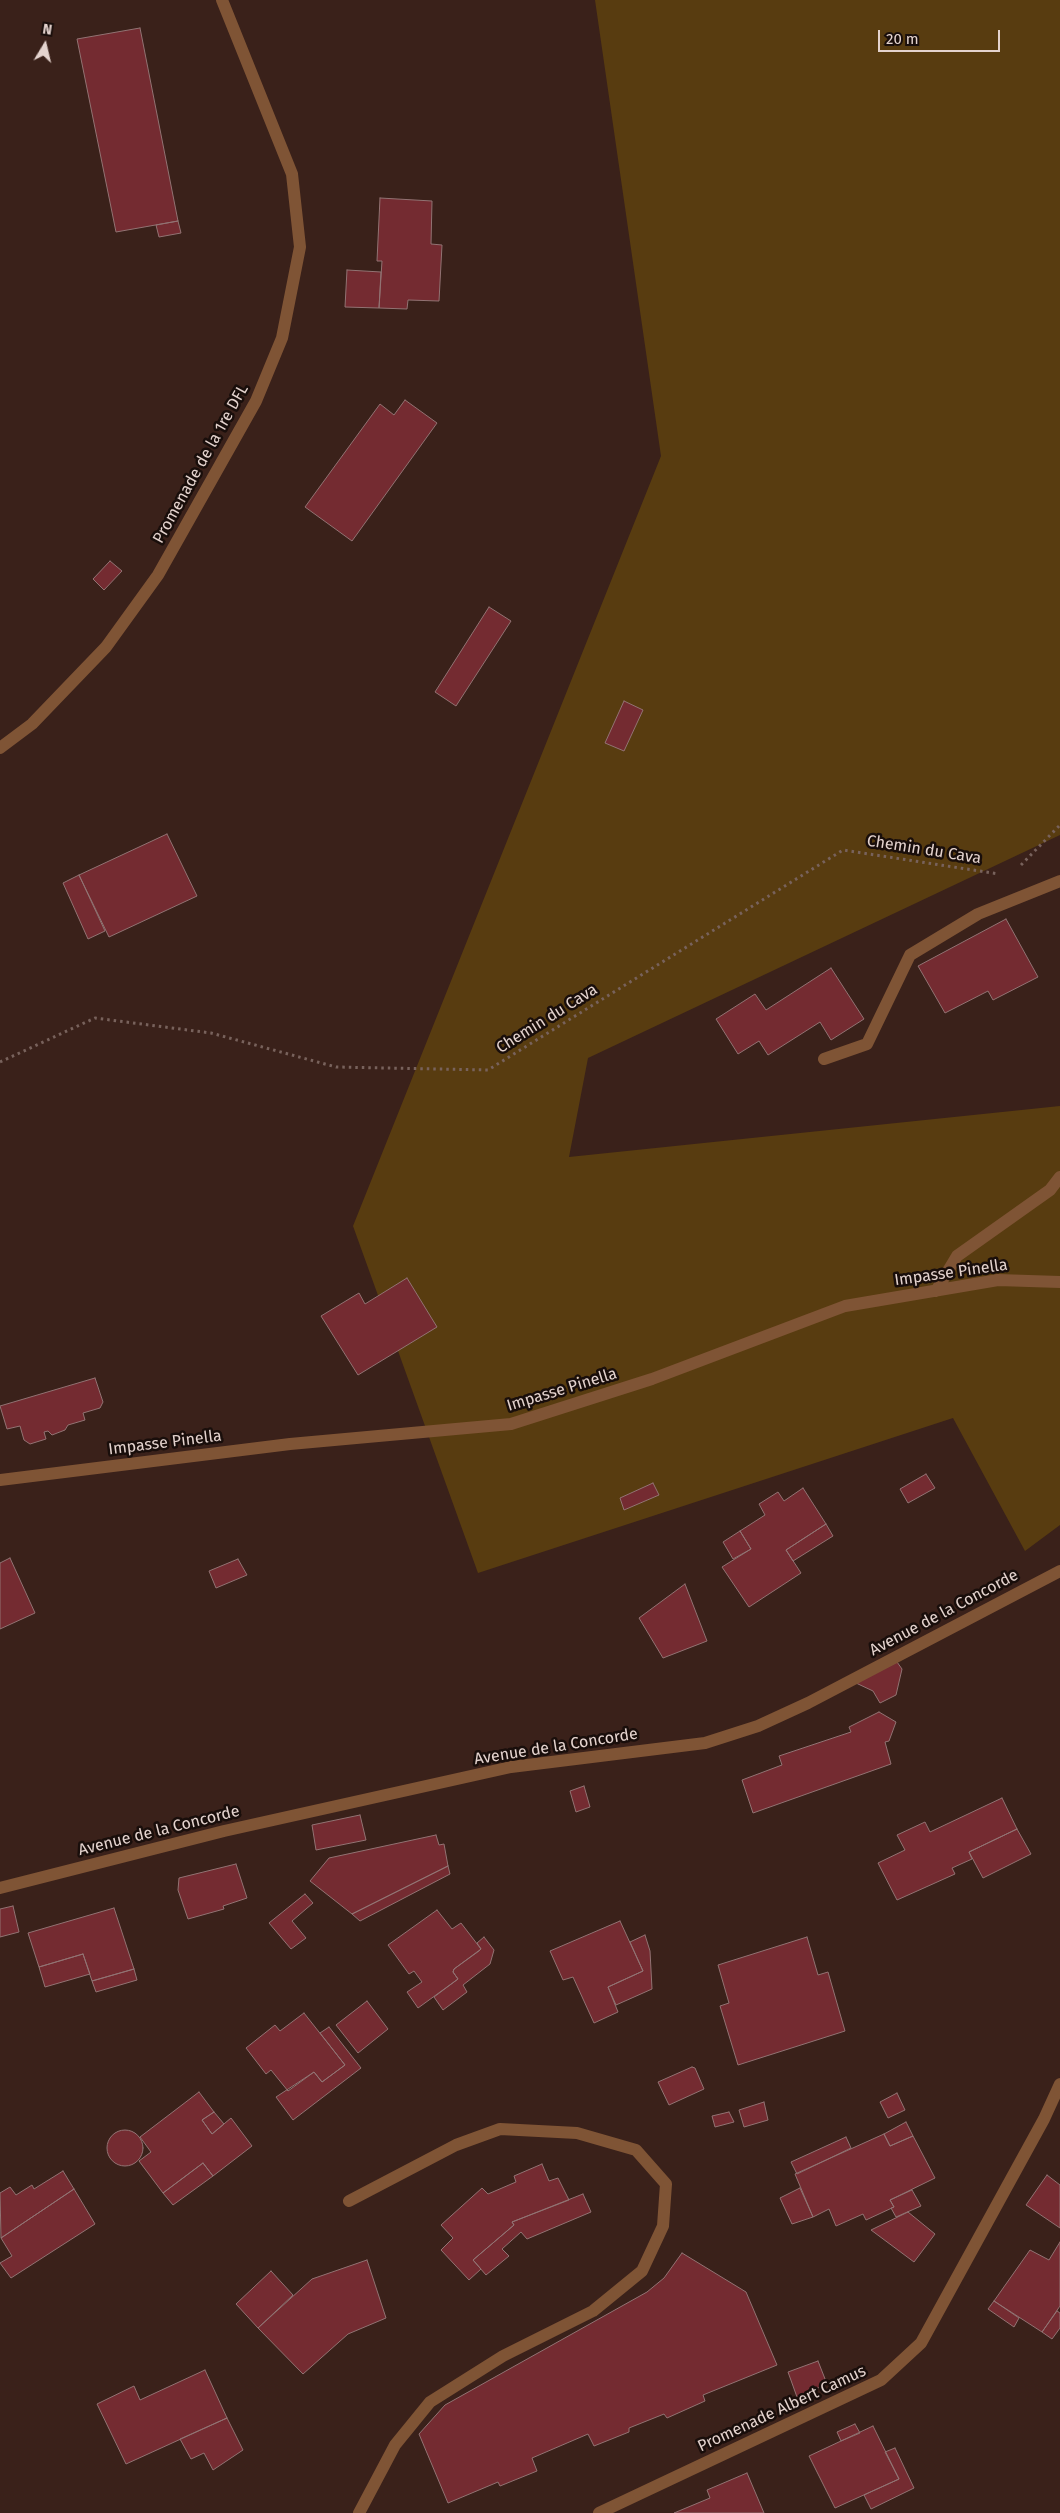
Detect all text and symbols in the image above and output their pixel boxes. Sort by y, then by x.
north arrow [20,20,70,70]
scale bar [880,20,1002,52]
text: N [41,21,53,39]
text: 20 m [886,30,919,48]
street label: Promenade de la 1re DFL [149,381,253,547]
street label: Chemin du Cava [865,831,983,869]
street label: Chemin du Cava [493,980,601,1058]
street label: Impasse Pinella [893,1256,1009,1290]
street label: Impasse Pinella [505,1364,619,1416]
street label: Impasse Pinella [107,1427,223,1459]
street label: Avenue de la Concorde [866,1566,1022,1660]
street label: Avenue de la Concorde [473,1725,639,1769]
street label: Avenue de la Concorde [76,1802,242,1860]
street label: Promenade Albert Camus [695,2362,869,2456]

